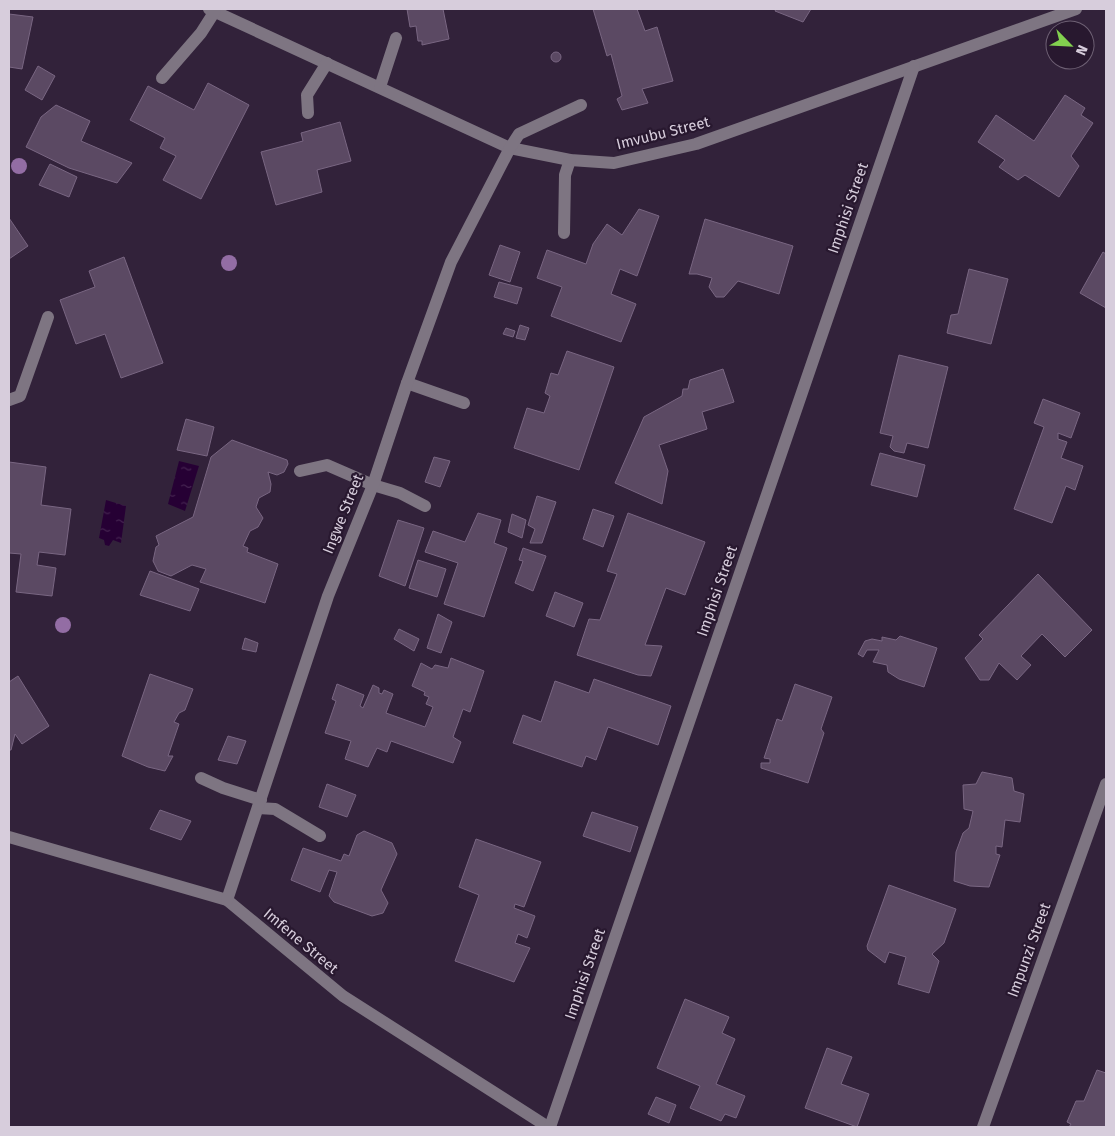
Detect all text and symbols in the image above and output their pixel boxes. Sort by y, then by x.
north arrow [1045,20,1095,70]
text: N [1072,42,1091,58]
street label: Imvubu Street [614,113,712,153]
street label: Imphisi Street [824,160,872,256]
street label: Ingwe Street [319,471,367,557]
street label: Imphisi Street [693,543,741,639]
street label: Impunzi Street [1004,900,1055,1000]
street label: Imfene Street [260,905,342,978]
street label: Imphisi Street [561,926,609,1022]

